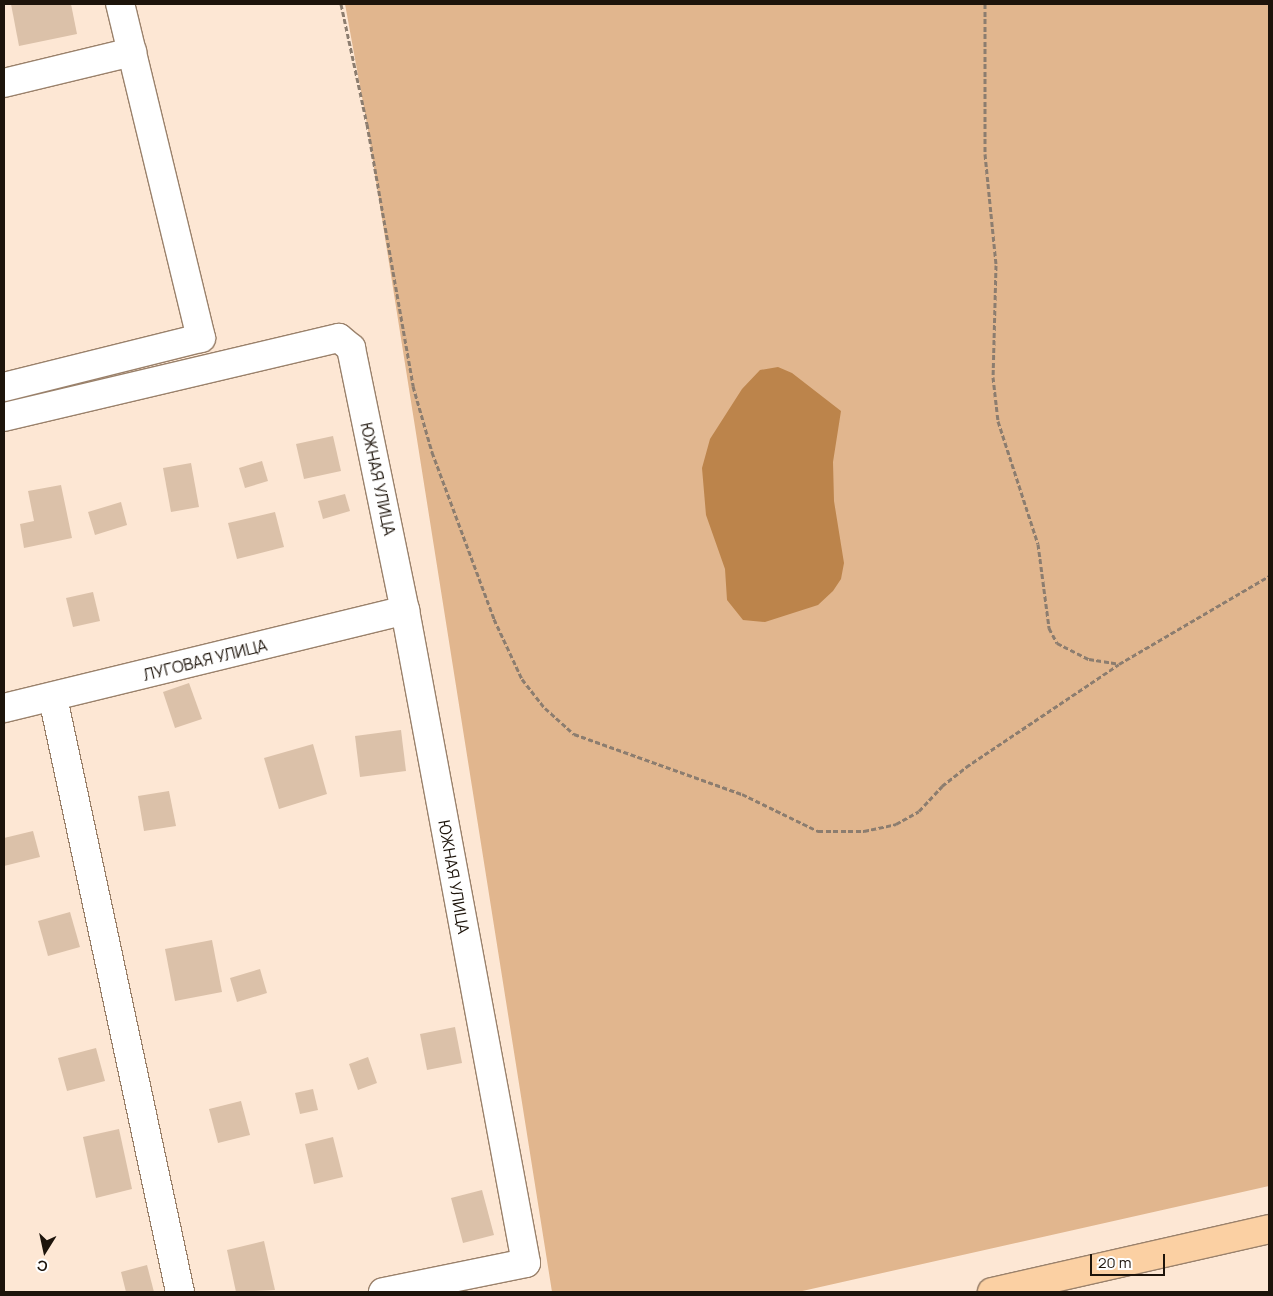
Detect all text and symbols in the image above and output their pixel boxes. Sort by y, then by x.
street label: ЮЖНАЯ УЛИЦА [357,421,399,537]
street label: ЛУГОВАЯ УЛИЦА [141,635,269,685]
street label: ЮЖНАЯ УЛИЦА [435,819,473,935]
north arrow [20,1226,70,1276]
scale bar [1093,1244,1168,1276]
text: 20 m [1098,1252,1131,1273]
text: С [36,1256,49,1277]

